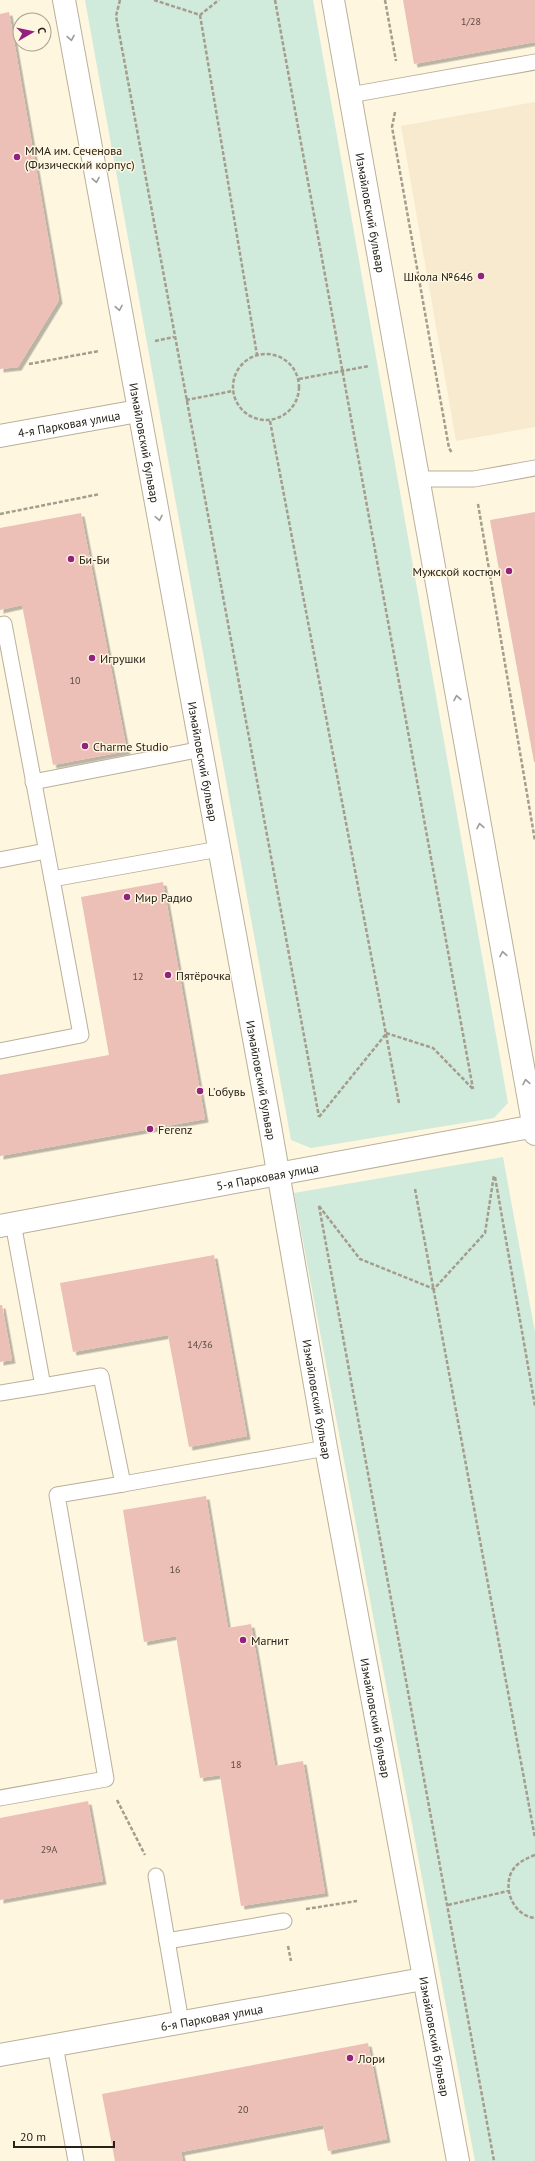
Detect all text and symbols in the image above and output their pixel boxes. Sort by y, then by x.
north arrow [12,12,52,52]
house number: 1/28 [461,15,481,28]
text: С [34,26,49,35]
one-way arrow [66,35,74,41]
place label: ММА им. Сеченова (Физический корпус) [25,143,135,172]
street label: Измайловский бульвар [353,151,389,274]
marker: ММА им. Сеченова (Физический корпус) [12,152,22,162]
one-way arrow [91,177,100,183]
place label: Школа №646 [403,269,473,284]
marker: Школа №646 [476,271,486,281]
one-way arrow [114,305,123,311]
street label: Измайловский бульвар [127,382,163,504]
street label: 4-я Парковая улица [17,407,121,440]
one-way arrow [154,515,162,521]
place label: Би-Би [79,552,110,567]
marker: Би-Би [66,554,76,564]
place label: Мужской костюм [412,564,501,579]
marker: Мужской костюм [504,566,514,576]
place label: Игрушки [100,651,146,666]
marker: Игрушки [87,653,97,663]
house number: 10 [70,674,81,687]
one-way arrow [453,695,462,701]
street label: Измайловский бульвар [185,700,222,823]
place label: Charme Studio [93,739,169,754]
marker: Charme Studio [80,741,90,751]
one-way arrow [476,823,485,829]
place label: Мир Радио [135,890,192,905]
marker: Мир Радио [122,892,132,902]
one-way arrow [499,951,508,957]
place label: Пятёрочка [176,968,231,983]
house number: 12 [133,970,143,983]
marker: Пятёрочка [163,970,173,980]
street label: Измайловский бульвар [243,1019,280,1141]
one-way arrow [522,1079,530,1085]
place label: L'обувь [208,1084,246,1099]
marker: L'обувь [195,1086,205,1096]
place label: Ferenz [158,1122,192,1137]
marker: Ferenz [145,1124,155,1134]
street label: 5-я Парковая улица [215,1159,320,1193]
house number: 14/36 [187,1338,213,1351]
street label: Измайловский бульвар [300,1338,335,1460]
house number: 16 [170,1563,180,1576]
place label: Магнит [251,1633,289,1648]
marker: Магнит [238,1635,248,1645]
street label: Измайловский бульвар [358,1657,394,1779]
house number: 18 [231,1758,241,1771]
house number: 29А [41,1843,58,1856]
street label: Измайловский бульвар [417,1975,453,2098]
street label: 6-я Парковая улица [159,2000,264,2034]
place label: Лори [357,2051,385,2066]
marker: Лори [345,2053,355,2063]
house number: 20 [238,2103,249,2116]
scale bar [14,2123,114,2149]
text: 20 m [20,2129,46,2144]

